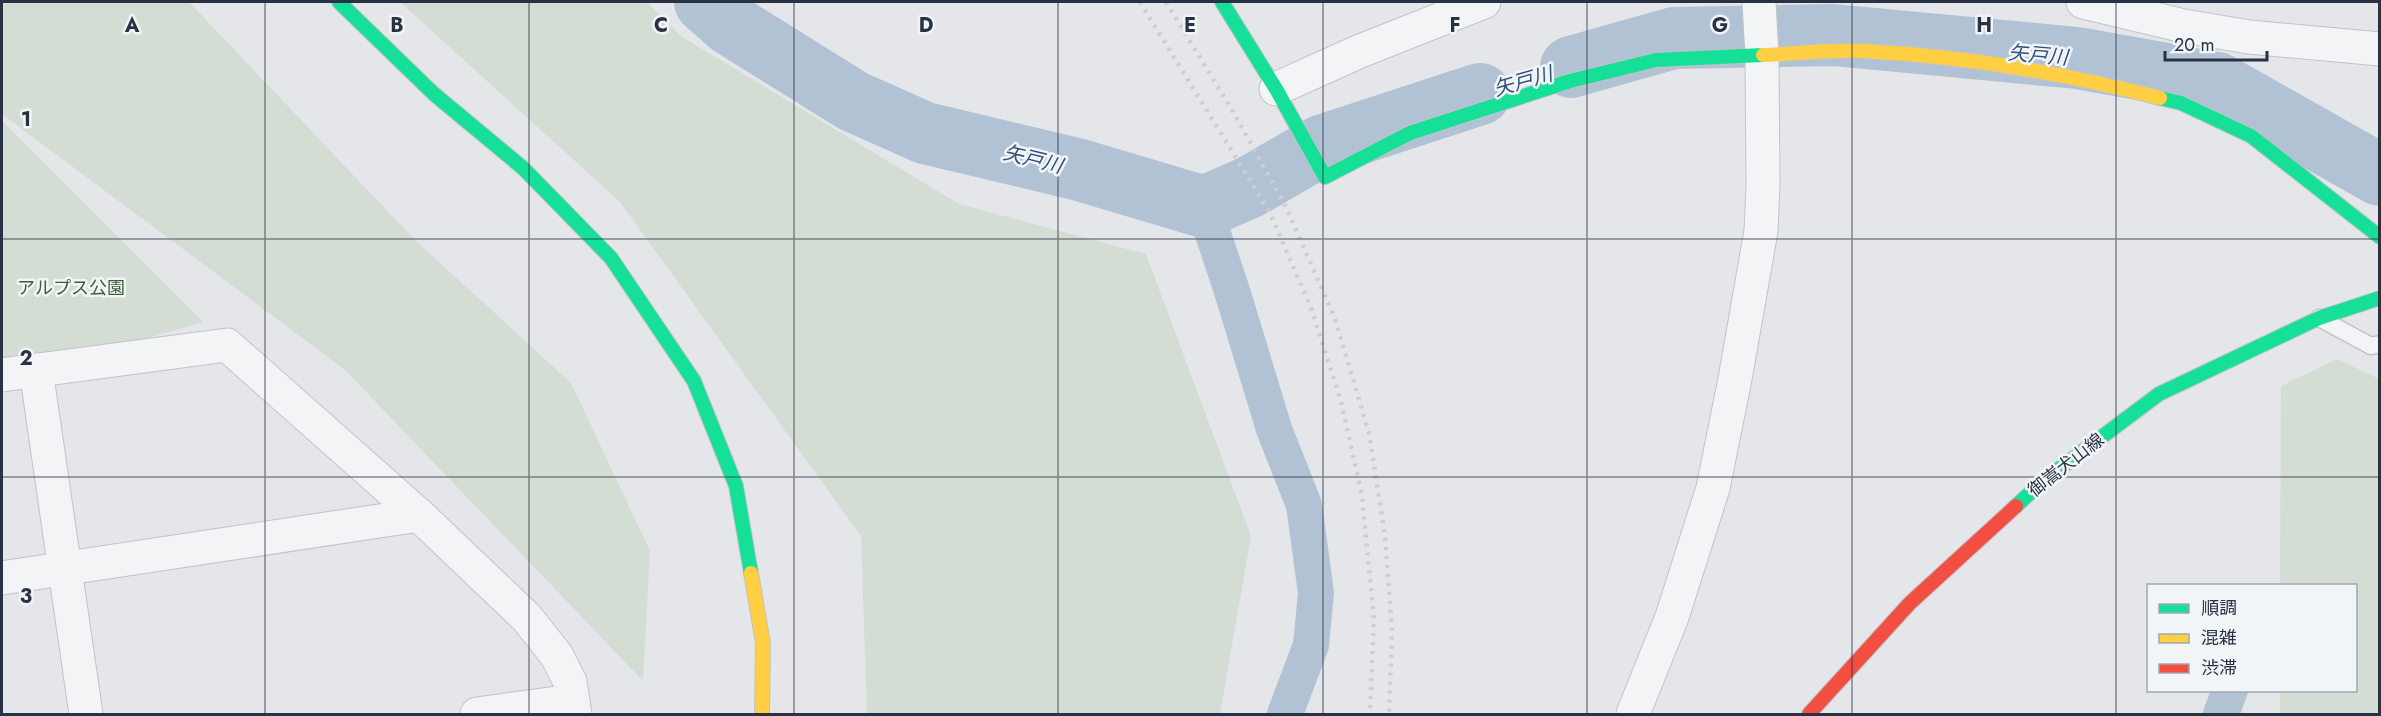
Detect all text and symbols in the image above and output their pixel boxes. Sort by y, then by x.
text: A [124,11,140,40]
text: B [390,11,404,40]
text: C [654,11,668,40]
text: D [919,11,933,40]
text: E [1184,11,1196,40]
text: F [1449,11,1461,40]
text: G [1712,11,1728,40]
text: H [1976,11,1992,40]
scale bar [2165,24,2267,62]
text: 20 m [2174,32,2214,58]
water label: 矢戸川 [2007,38,2071,73]
water label: 矢戸川 [1490,59,1558,104]
text: 1 [21,105,31,134]
water label: 矢戸川 [1000,138,1067,181]
park label: アルプス公園 [17,275,125,301]
text: 2 [19,344,33,373]
street label: 御嵩犬山線 [2023,427,2109,503]
text: 3 [20,582,32,611]
legend [2147,584,2357,692]
text: 順調 [2201,595,2237,621]
text: 混雑 [2201,625,2237,651]
text: 渋滞 [2201,655,2237,681]

